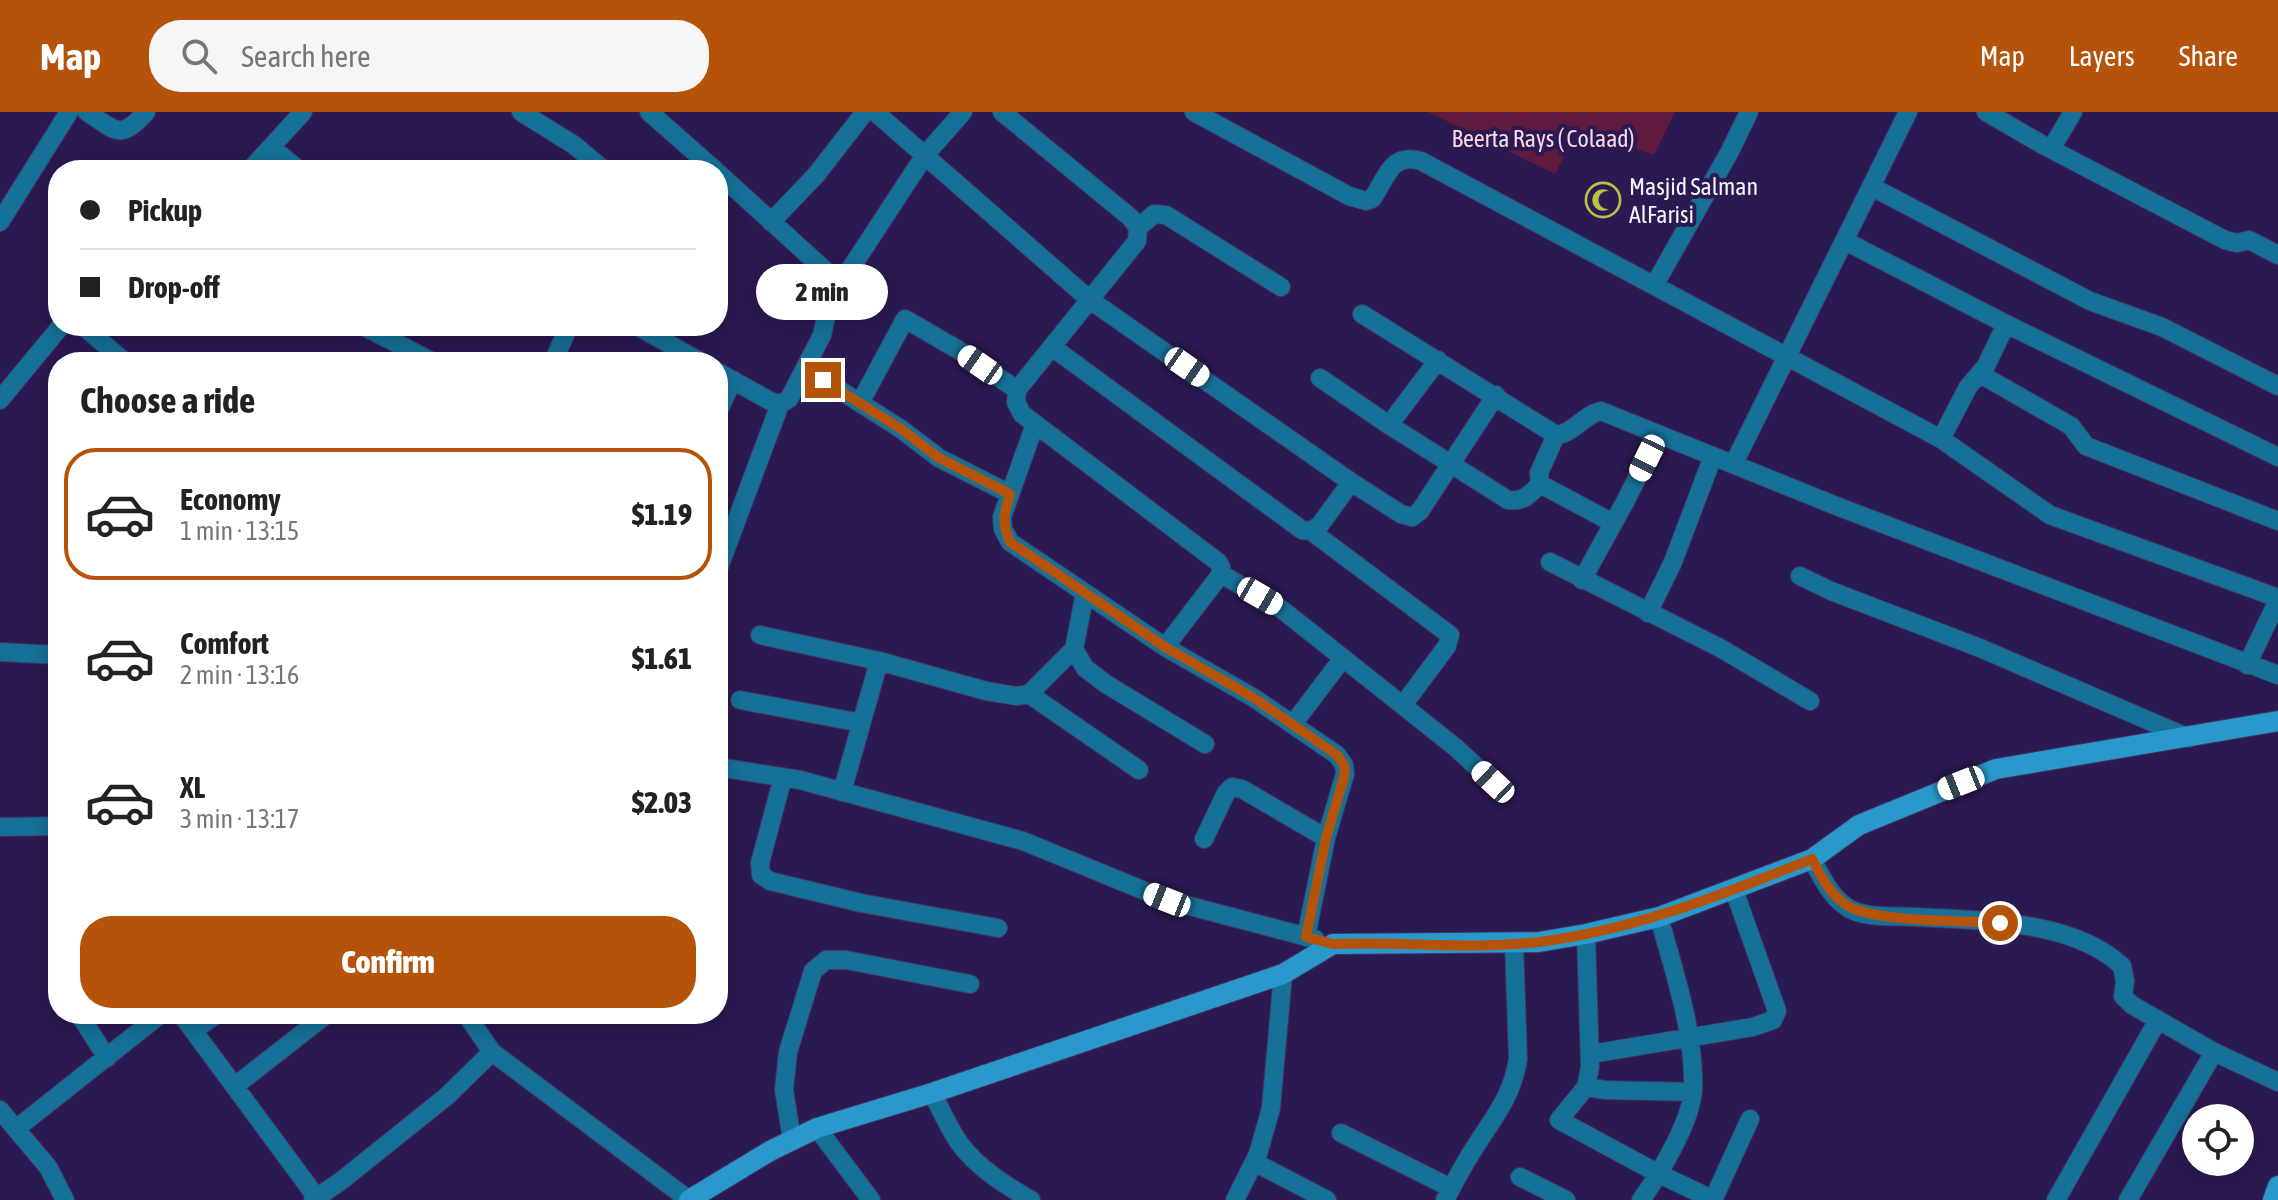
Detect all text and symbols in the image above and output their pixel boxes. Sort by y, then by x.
search box [149,20,709,92]
icon: search [177,34,221,78]
text: Map [40,35,101,78]
text: Search here [241,39,371,73]
text: Map [1980,40,2025,72]
text: Layers [2069,40,2135,72]
text: Share [2179,40,2238,72]
park label: Beerta Rays ( Colaad) [1452,125,1635,152]
place label: Masjid Salman AlFarisi [1629,173,1758,228]
mosque icon: Masjid Salman AlFarisi [1584,181,1622,219]
text: Pickup [128,193,202,227]
callout: 2 min [757,264,889,320]
text: Drop-off [128,270,220,304]
text: 2 min [795,277,849,307]
car [953,341,1007,389]
car [1160,343,1214,391]
route end [805,362,841,398]
text: Choose a ride [80,379,255,421]
car [1626,431,1668,485]
icon: car [84,478,156,550]
text: Economy [180,482,281,516]
text: $1.19 [632,497,692,531]
text: 1 min · 13:15 [180,516,299,546]
car [1233,574,1287,618]
icon: car [84,622,156,694]
text: Comfort [180,626,269,660]
text: $1.61 [632,641,692,675]
text: 2 min · 13:16 [180,660,299,690]
car [1467,757,1519,807]
car [1934,763,1988,803]
icon: car [84,766,156,838]
text: XL [180,770,205,804]
text: $2.03 [632,785,692,819]
text: 3 min · 13:17 [180,804,299,834]
car [1140,880,1194,920]
route start [1982,905,2018,941]
button: Confirm [80,916,696,1008]
map controls [2182,1104,2254,1176]
button: locate [2182,1104,2254,1176]

